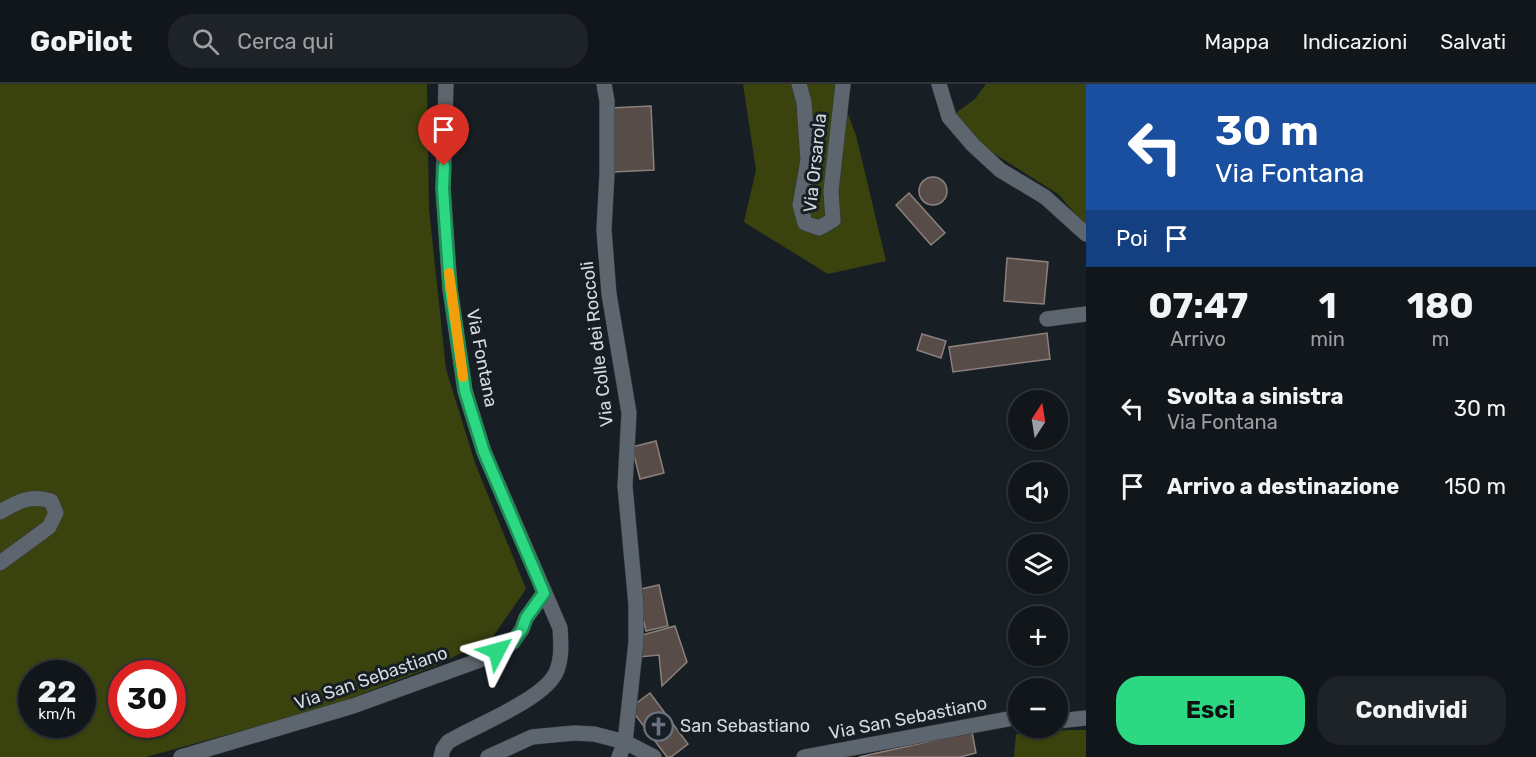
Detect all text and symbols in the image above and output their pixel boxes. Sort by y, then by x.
search box [168,14,588,68]
text: GoPilot [30,25,132,58]
icon: search [189,25,222,58]
text: Cerca qui [237,28,334,55]
text: Mappa [1204,29,1269,54]
text: Indicazioni [1302,29,1407,54]
text: Salvati [1440,29,1506,54]
pin [418,104,469,166]
text: 30 m [1215,106,1319,156]
icon: left [1116,108,1194,186]
street label: Via Orsarola [799,112,831,214]
icon: arrive [427,113,460,146]
text: Via Fontana [1215,157,1365,189]
icon: arrive [1160,222,1193,255]
text: Poi [1116,225,1148,252]
street label: Via Colle dei Roccoli [576,260,618,428]
text: 07:47 [1148,284,1248,327]
text: 1 [1319,284,1337,327]
text: 180 [1407,284,1474,327]
street label: Via Fontana [462,307,502,409]
text: Arrivo [1170,327,1226,351]
text: min [1310,327,1345,351]
text: m [1432,327,1449,351]
text: Svolta a sinistra [1167,383,1344,410]
north arrow [1008,390,1068,450]
map controls [1008,390,1068,738]
icon: left [1116,392,1149,425]
text: 30 m [1454,395,1506,422]
text: Via Fontana [1167,410,1278,434]
button: sound [1008,462,1068,522]
icon: arrive [1116,470,1149,503]
text: Arrivo a destinazione [1167,473,1399,500]
text: 150 m [1445,473,1506,500]
button: layers [1008,534,1068,594]
button: + [1008,606,1068,666]
position arrow [465,619,529,683]
street label: Via San Sebastiano [292,641,450,715]
speed limit sign: 30 [108,660,186,738]
text: 22 [38,674,77,710]
button: Esci [1116,676,1305,745]
button: Condividi [1317,676,1506,745]
button: − [1008,678,1068,738]
street label: Via San Sebastiano [827,692,989,744]
text: km/h [38,705,76,723]
church icon: San Sebastiano [643,710,675,742]
place label: San Sebastiano [680,715,810,737]

